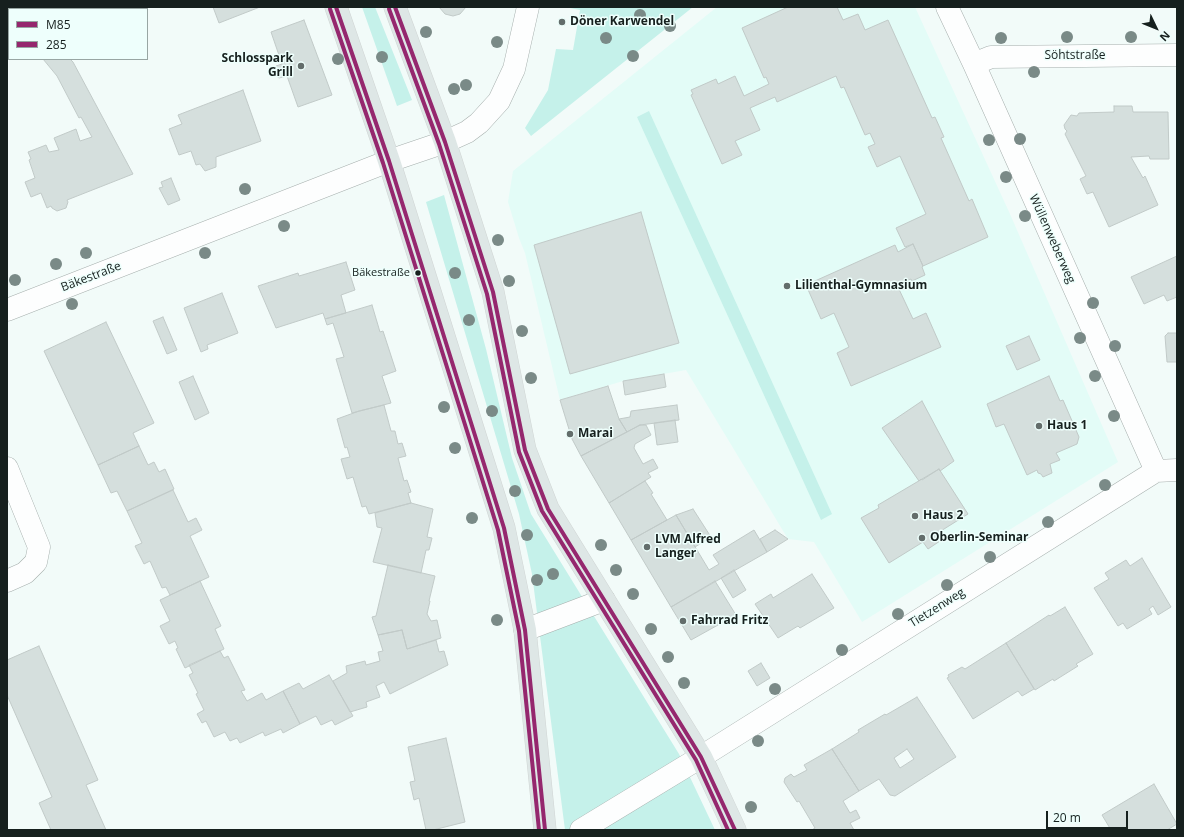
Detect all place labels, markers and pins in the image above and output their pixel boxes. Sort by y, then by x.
place label: Döner Karwendel [570,15,674,29]
marker: Döner Karwendel [557,17,567,27]
place label: Schlosspark Grill [222,52,293,80]
marker: Schlosspark Grill [296,61,306,71]
place label: Bäkestraße [352,266,410,280]
marker: Bäkestraße [413,268,423,278]
place label: Lilienthal-Gymnasium [795,279,927,293]
marker: Lilienthal-Gymnasium [782,281,792,291]
place label: Haus 1 [1047,419,1087,433]
marker: Haus 1 [1034,421,1044,431]
place label: Marai [578,427,613,441]
marker: Marai [565,429,575,439]
place label: Haus 2 [923,509,963,523]
marker: Haus 2 [910,511,920,521]
place label: Oberlin-Seminar [930,531,1028,545]
place label: LVM Alfred Langer [655,533,721,561]
marker: Oberlin-Seminar [917,533,927,543]
marker: LVM Alfred Langer [642,542,652,552]
place label: Fahrrad Fritz [691,614,768,628]
marker: Fahrrad Fritz [678,616,688,626]

